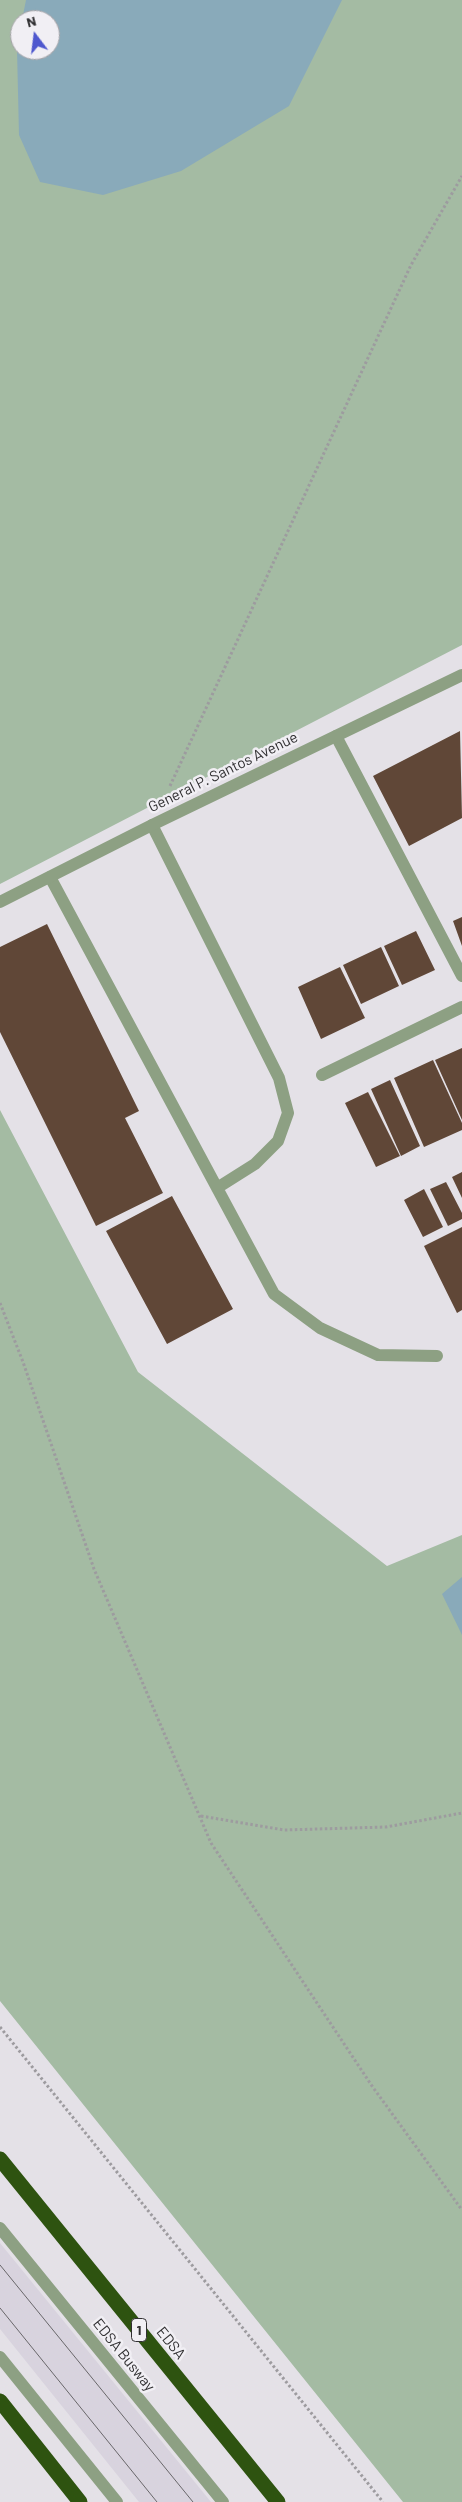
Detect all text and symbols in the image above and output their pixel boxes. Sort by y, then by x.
north arrow [10,10,60,60]
text: N [25,12,38,30]
street label: General P. Santos Avenue [145,728,301,816]
street label: EDSA Busway [89,2315,159,2395]
road number: 1 [132,2318,146,2342]
street label: EDSA [153,2323,189,2363]

